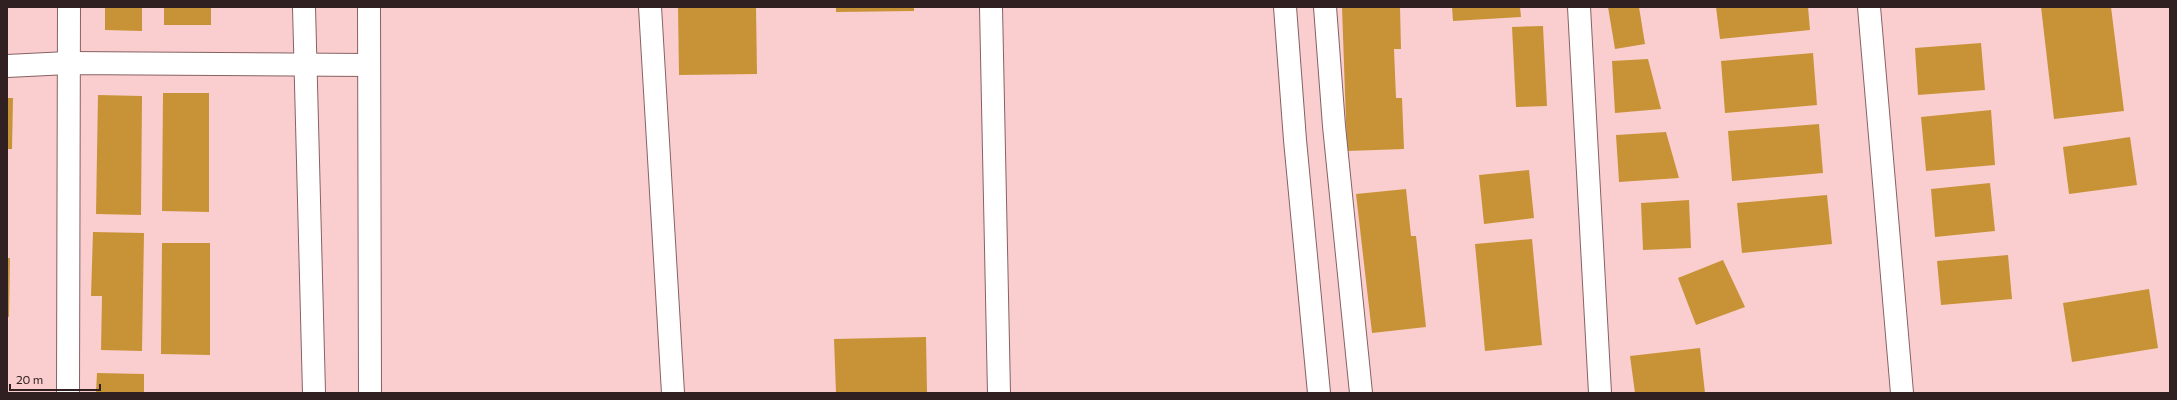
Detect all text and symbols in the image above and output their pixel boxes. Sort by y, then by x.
scale bar [10,366,100,392]
text: 20 m [16,372,43,386]

